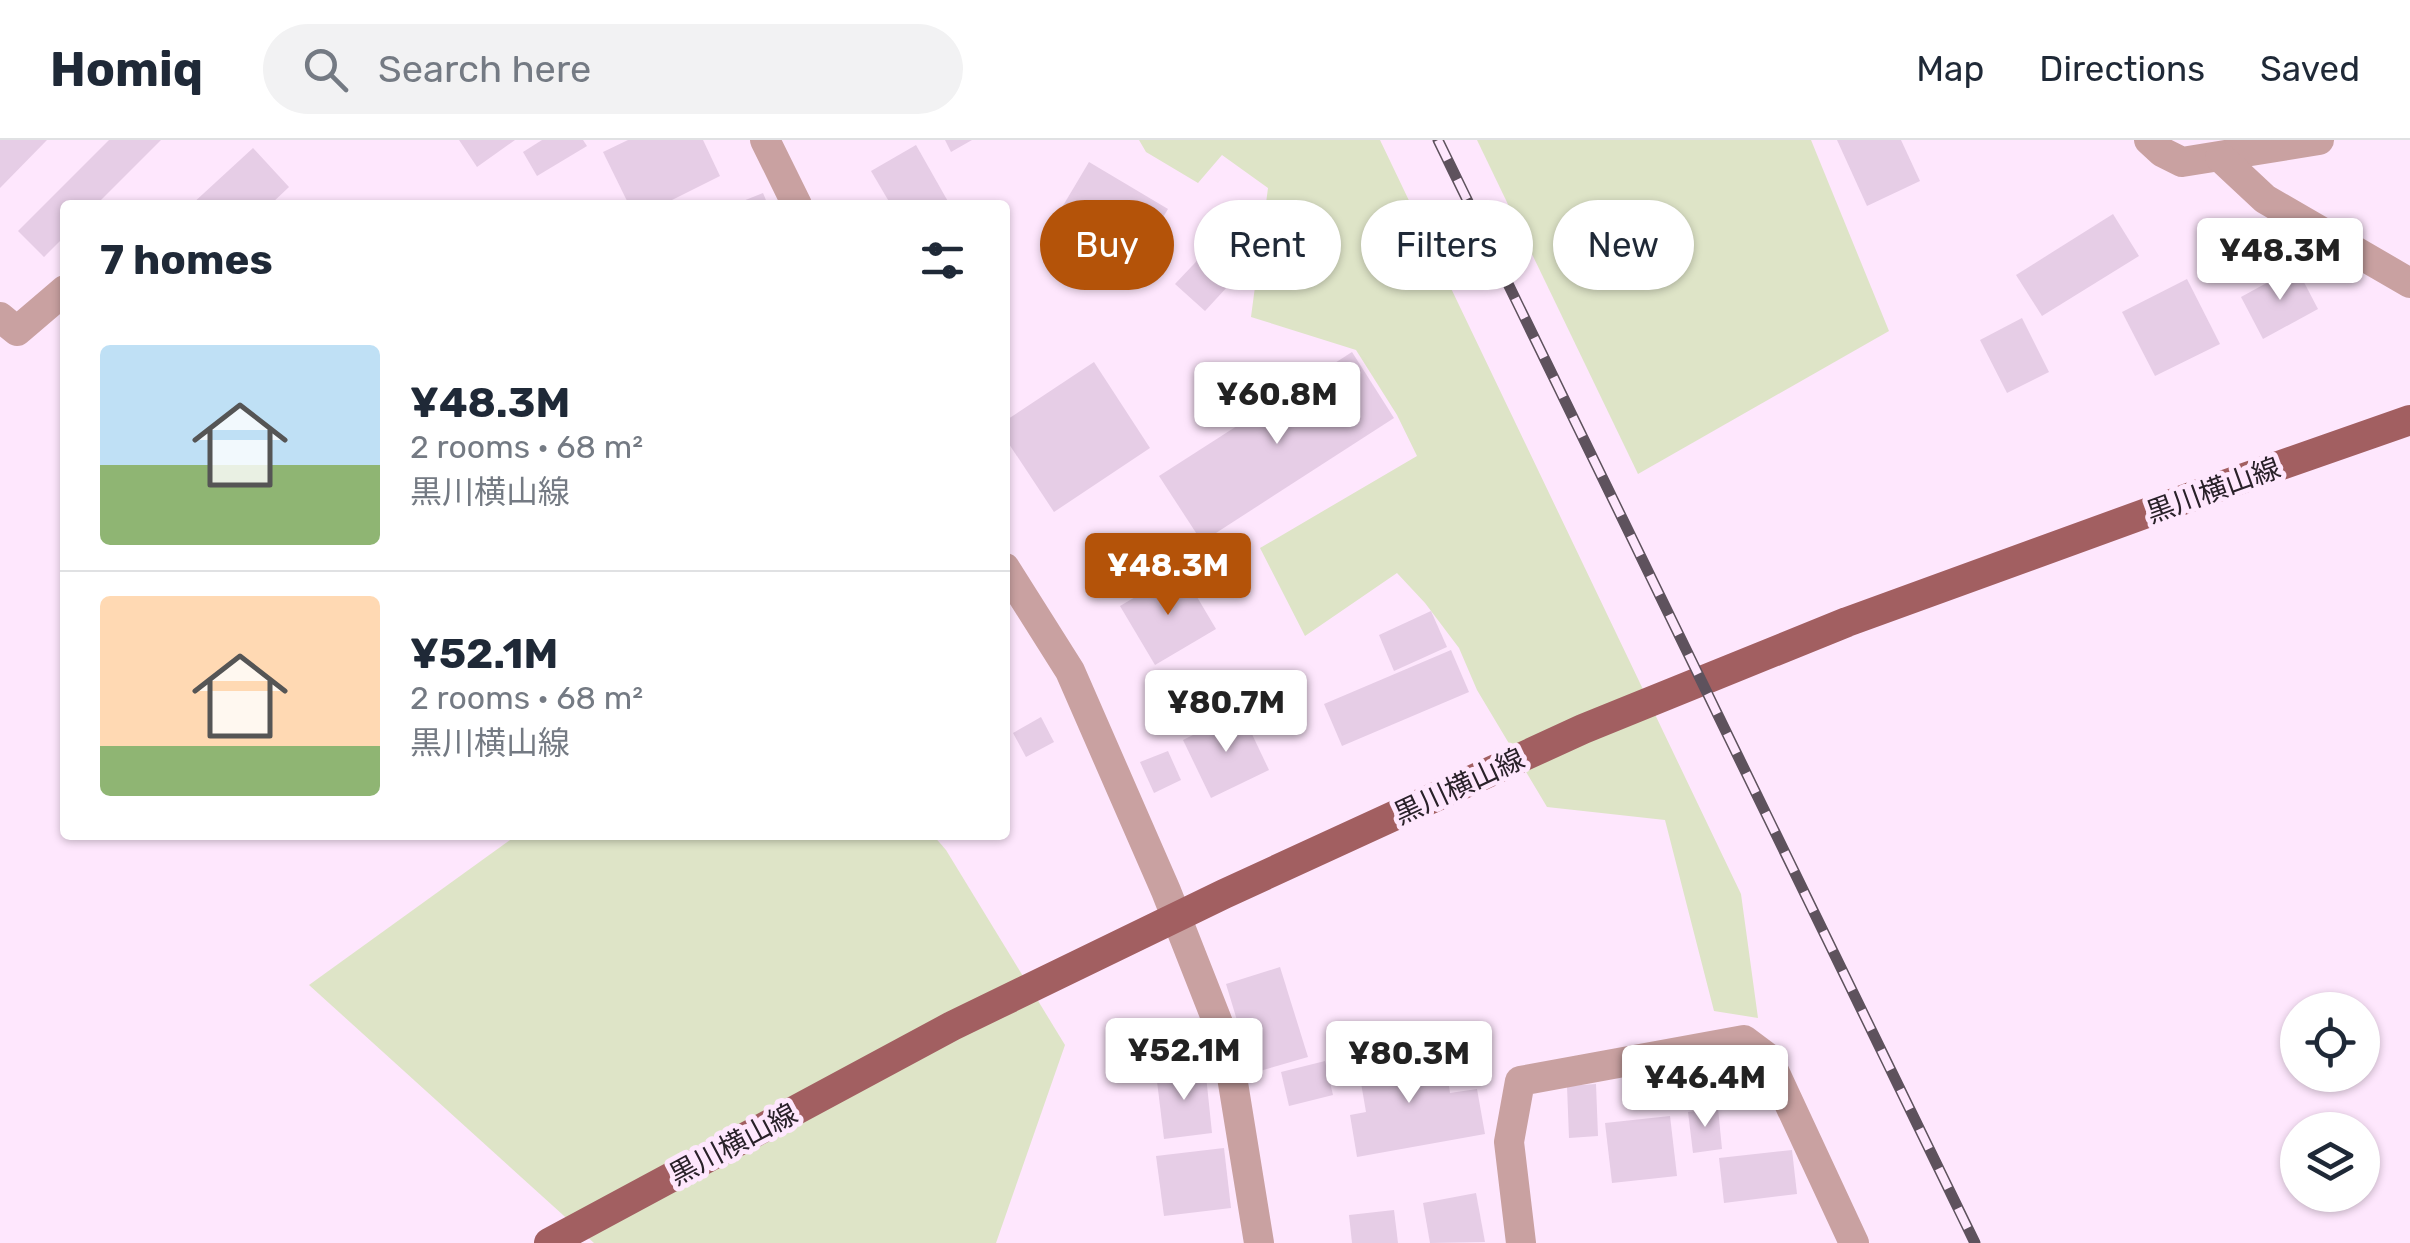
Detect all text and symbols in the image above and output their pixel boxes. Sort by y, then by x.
search box [263,24,963,114]
text: Homiq [50,41,203,98]
icon: search [298,42,353,97]
text: Search here [378,46,591,92]
text: Map [1916,48,1984,90]
text: Directions [2039,48,2205,90]
text: Saved [2260,48,2360,90]
chip: Buy [1040,200,1174,290]
chip: Rent [1194,200,1341,290]
chip: Filters [1361,200,1533,290]
chip: New [1553,200,1694,290]
pin: ¥48.3M [2199,218,2361,303]
text: ¥48.3M [2219,231,2341,269]
icon: filters [915,233,970,288]
text: 7 homes [100,235,273,285]
pin: ¥60.8M [1196,362,1358,447]
text: ¥60.8M [1216,375,1338,413]
text: ¥48.3M [410,378,570,428]
icon: home [180,385,300,505]
text: 2 rooms · 68 m² [410,428,643,466]
street label: 黒川横山線 [2142,451,2285,530]
text: 黒川横山線 [410,473,570,511]
pin: ¥48.3M [1087,533,1249,618]
text: ¥48.3M [1107,546,1229,584]
text: ¥52.1M [410,629,558,679]
icon: home [180,636,300,756]
pin: ¥80.7M [1145,670,1307,755]
text: 2 rooms · 68 m² [410,679,643,717]
text: ¥80.7M [1167,683,1285,721]
text: 黒川横山線 [410,724,570,762]
street label: 黒川横山線 [1389,742,1530,831]
map controls [2280,992,2380,1212]
button: locate [2280,992,2380,1092]
pin: ¥52.1M [1103,1018,1265,1103]
pin: ¥80.3M [1328,1021,1490,1106]
text: ¥52.1M [1128,1031,1240,1069]
text: ¥80.3M [1348,1034,1470,1072]
pin: ¥46.4M [1624,1045,1786,1130]
text: ¥46.4M [1644,1058,1766,1096]
street label: 黒川横山線 [664,1097,803,1192]
button: layers [2280,1112,2380,1212]

